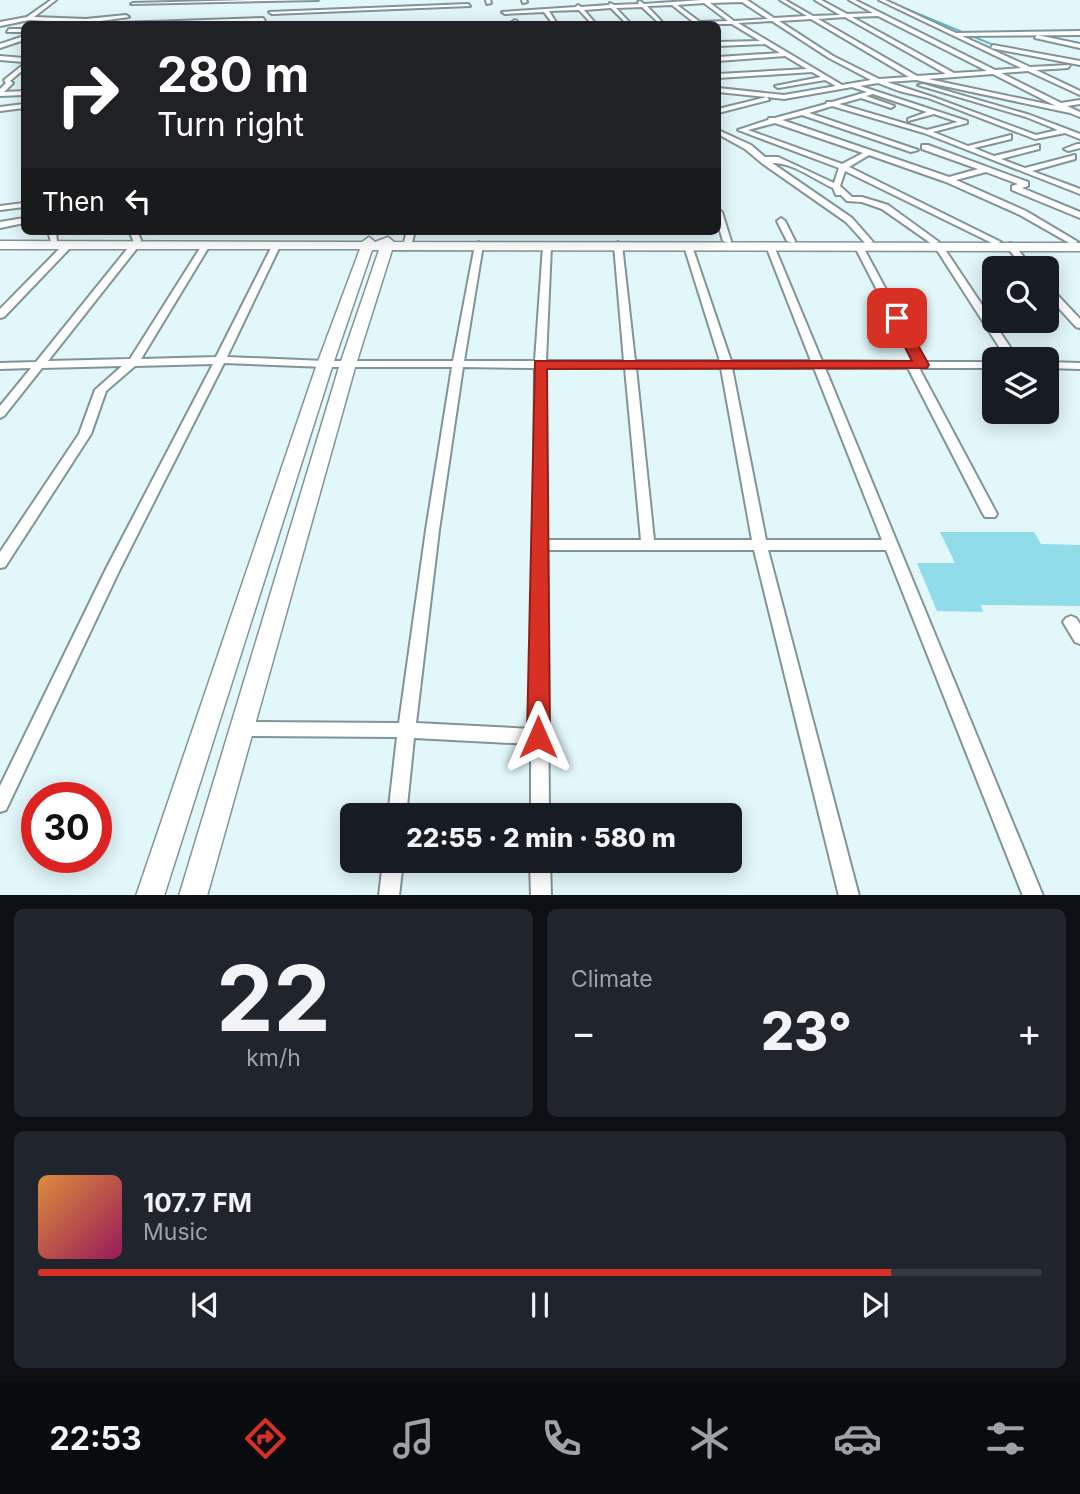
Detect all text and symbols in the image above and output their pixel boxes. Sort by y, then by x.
text: 280 m [157,45,309,104]
icon: right [42,49,133,140]
text: Turn right [157,105,304,144]
icon: left [119,182,157,220]
text: Then [42,186,105,217]
map controls [982,256,1059,424]
button: search [982,256,1059,333]
pin [867,288,927,348]
icon: arrive [878,299,916,337]
button: layers [982,347,1059,424]
position arrow [501,700,575,774]
speed limit sign: 30 [21,782,112,873]
text: 22:55 · 2 min · 580 m [406,822,676,853]
text: 22 [216,943,331,1053]
text: Climate [571,965,653,993]
text: 23° [761,1000,852,1063]
text: − [571,1009,596,1055]
text: + [1017,1009,1042,1055]
text: km/h [246,1044,301,1072]
text: 107.7 FM [143,1187,252,1218]
text: Music [143,1218,208,1246]
icon: previous [186,1286,224,1324]
icon: pause [521,1286,559,1324]
icon: next [856,1286,894,1324]
icon: directions [241,1414,290,1463]
icon: music [389,1414,438,1463]
icon: phone [537,1414,586,1463]
icon: climate [685,1414,734,1463]
icon: car [833,1414,882,1463]
icon: filters [981,1414,1030,1463]
text: 22:53 [50,1419,142,1458]

